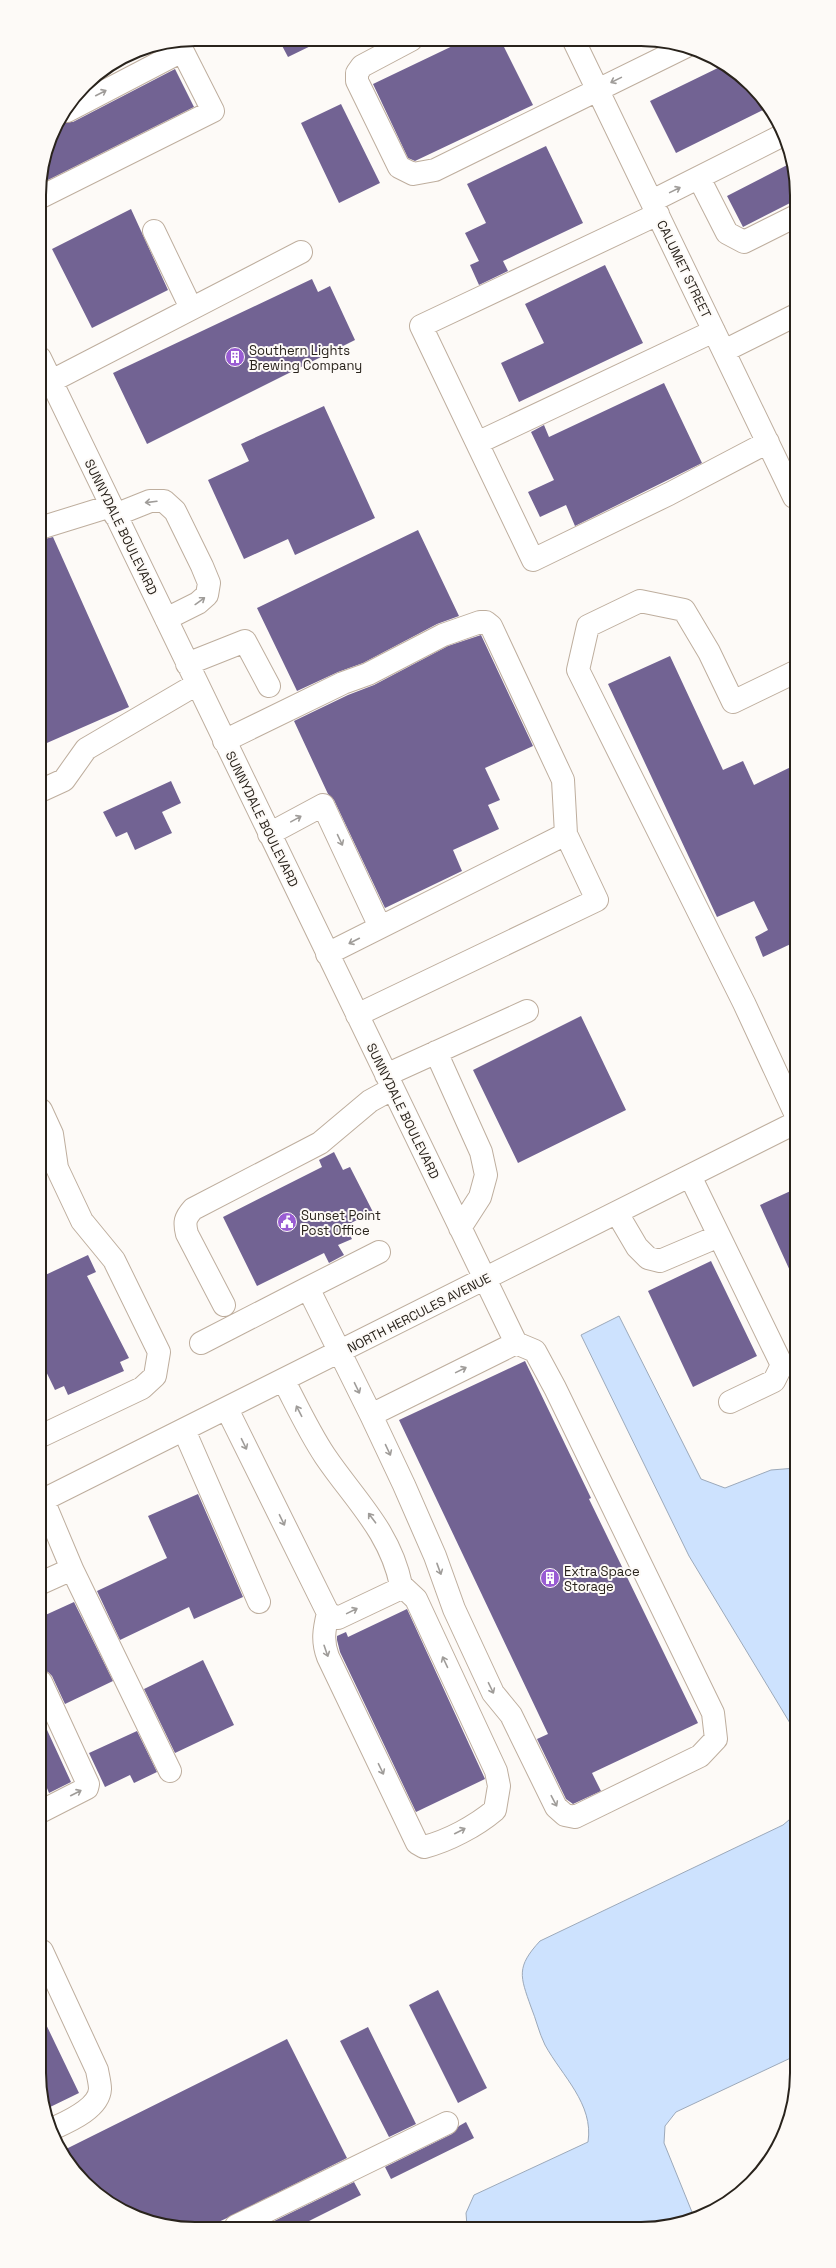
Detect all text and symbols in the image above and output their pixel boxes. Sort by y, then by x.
one-way arrow [610,77,622,84]
one-way arrow [95,89,107,96]
one-way arrow [669,186,681,193]
street label: CALUMET STREET [653,217,715,321]
place label: Southern Lights Brewing Company [249,342,362,374]
building icon: Southern Lights Brewing Company [224,346,246,368]
street label: SUNNYDALE BOULEVARD [81,456,161,598]
one-way arrow [145,498,158,506]
one-way arrow [194,597,205,605]
street label: SUNNYDALE BOULEVARD [222,748,302,890]
one-way arrow [290,815,302,823]
one-way arrow [337,834,344,846]
one-way arrow [348,937,360,945]
street label: SUNNYDALE BOULEVARD [363,1040,443,1182]
place label: Sunset Point Post Office [301,1207,381,1239]
public building icon: Sunset Point Post Office [276,1211,298,1233]
street label: NORTH HERCULES AVENUE [344,1269,494,1357]
one-way arrow [454,1366,466,1373]
one-way arrow [354,1381,362,1393]
one-way arrow [295,1405,303,1417]
one-way arrow [241,1438,248,1450]
one-way arrow [385,1443,392,1455]
one-way arrow [368,1513,376,1524]
one-way arrow [279,1514,286,1526]
one-way arrow [436,1563,444,1575]
place label: Extra Space Storage [564,1563,640,1595]
building icon: Extra Space Storage [539,1567,561,1589]
one-way arrow [345,1607,357,1614]
one-way arrow [323,1645,330,1658]
one-way arrow [441,1657,448,1669]
one-way arrow [488,1682,495,1694]
one-way arrow [378,1763,385,1775]
one-way arrow [70,1789,82,1796]
one-way arrow [550,1795,558,1807]
one-way arrow [454,1827,466,1834]

